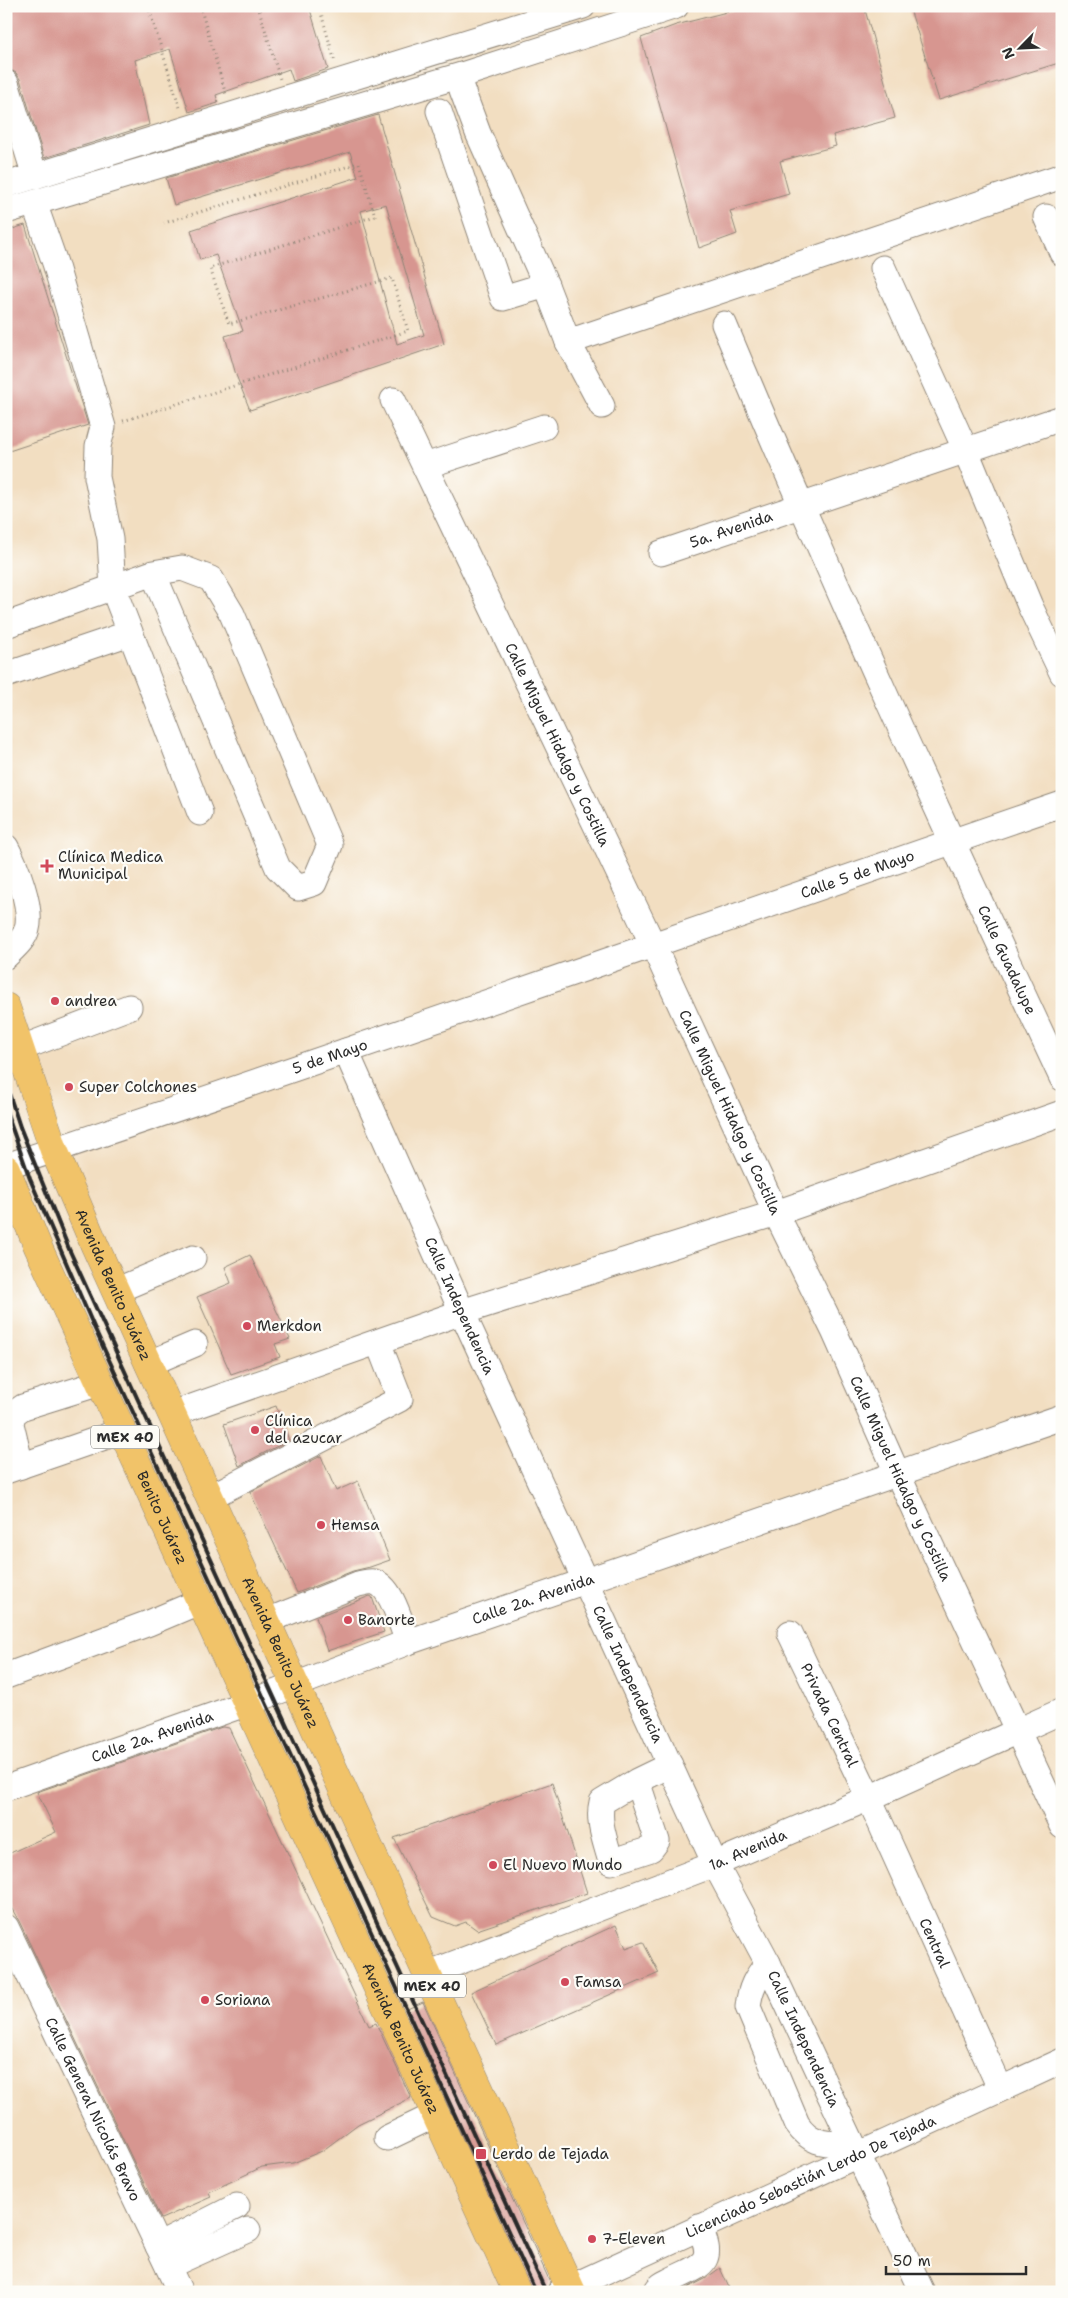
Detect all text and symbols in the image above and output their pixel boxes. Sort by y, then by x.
north arrow [996,22,1046,72]
text: N [998,45,1019,62]
street label: 5a. Avenida [687,506,776,553]
street label: Calle Miguel Hidalgo y Costilla [500,640,615,851]
street label: Calle 5 de Mayo [798,845,917,903]
place label: Clínica Medica Municipal [58,847,164,884]
marker: Clínica Medica Municipal [40,859,54,873]
street label: Calle Guadalupe [973,902,1041,1018]
place label: andrea [65,991,117,1011]
marker: andrea [49,995,61,1007]
street label: Calle Miguel Hidalgo y Costilla [674,1007,786,1219]
street label: 5 de Mayo [290,1034,370,1079]
place label: Super Colchones [79,1077,197,1097]
marker: Super Colchones [63,1081,75,1093]
street label: Avenida Benito Juárez [70,1206,156,1364]
street label: Calle Independencia [420,1234,500,1378]
place label: Merkdon [257,1316,322,1336]
marker: Merkdon [241,1320,253,1332]
street label: Calle Miguel Hidalgo y Costilla [845,1373,956,1585]
place label: Clínica del azucar [265,1411,342,1448]
marker: Clínica del azucar [249,1424,261,1436]
road number: MEX 40 [91,1425,159,1448]
street label: Benito Juárez [132,1468,192,1568]
place label: Hemsa [331,1515,380,1535]
marker: Hemsa [315,1519,327,1531]
street label: Calle 2a. Avenida [469,1569,597,1629]
street label: Avenida Benito Juárez [237,1573,324,1731]
street label: Calle Independencia [588,1602,668,1747]
place label: Banorte [358,1610,415,1630]
marker: Banorte [342,1614,354,1626]
street label: Privada Central [796,1660,863,1771]
street label: Calle 2a. Avenida [89,1706,216,1767]
street label: 1a. Avenida [706,1824,790,1875]
place label: El Nuevo Mundo [503,1855,622,1875]
marker: El Nuevo Mundo [487,1859,499,1871]
street label: Central [915,1915,955,1971]
street label: Avenida Benito Juárez [357,1960,444,2117]
street label: Calle Independencia [763,1967,844,2111]
place label: Famsa [575,1972,622,1992]
road number: MEX 40 [398,1974,466,1998]
marker: Famsa [559,1976,571,1988]
place label: Soriana [215,1990,271,2010]
marker: Soriana [199,1994,211,2006]
street label: Calle General Nicolás Bravo [41,2014,145,2205]
street label: Licenciado Sebastián Lerdo De Tejada [682,2110,940,2243]
place label: Lerdo de Tejada [492,2144,609,2164]
marker: Lerdo de Tejada [474,2147,488,2161]
place label: 7-Eleven [602,2229,665,2249]
marker: 7-Eleven [586,2233,598,2245]
scale bar [886,2243,1026,2275]
text: 50 m [893,2251,931,2271]

